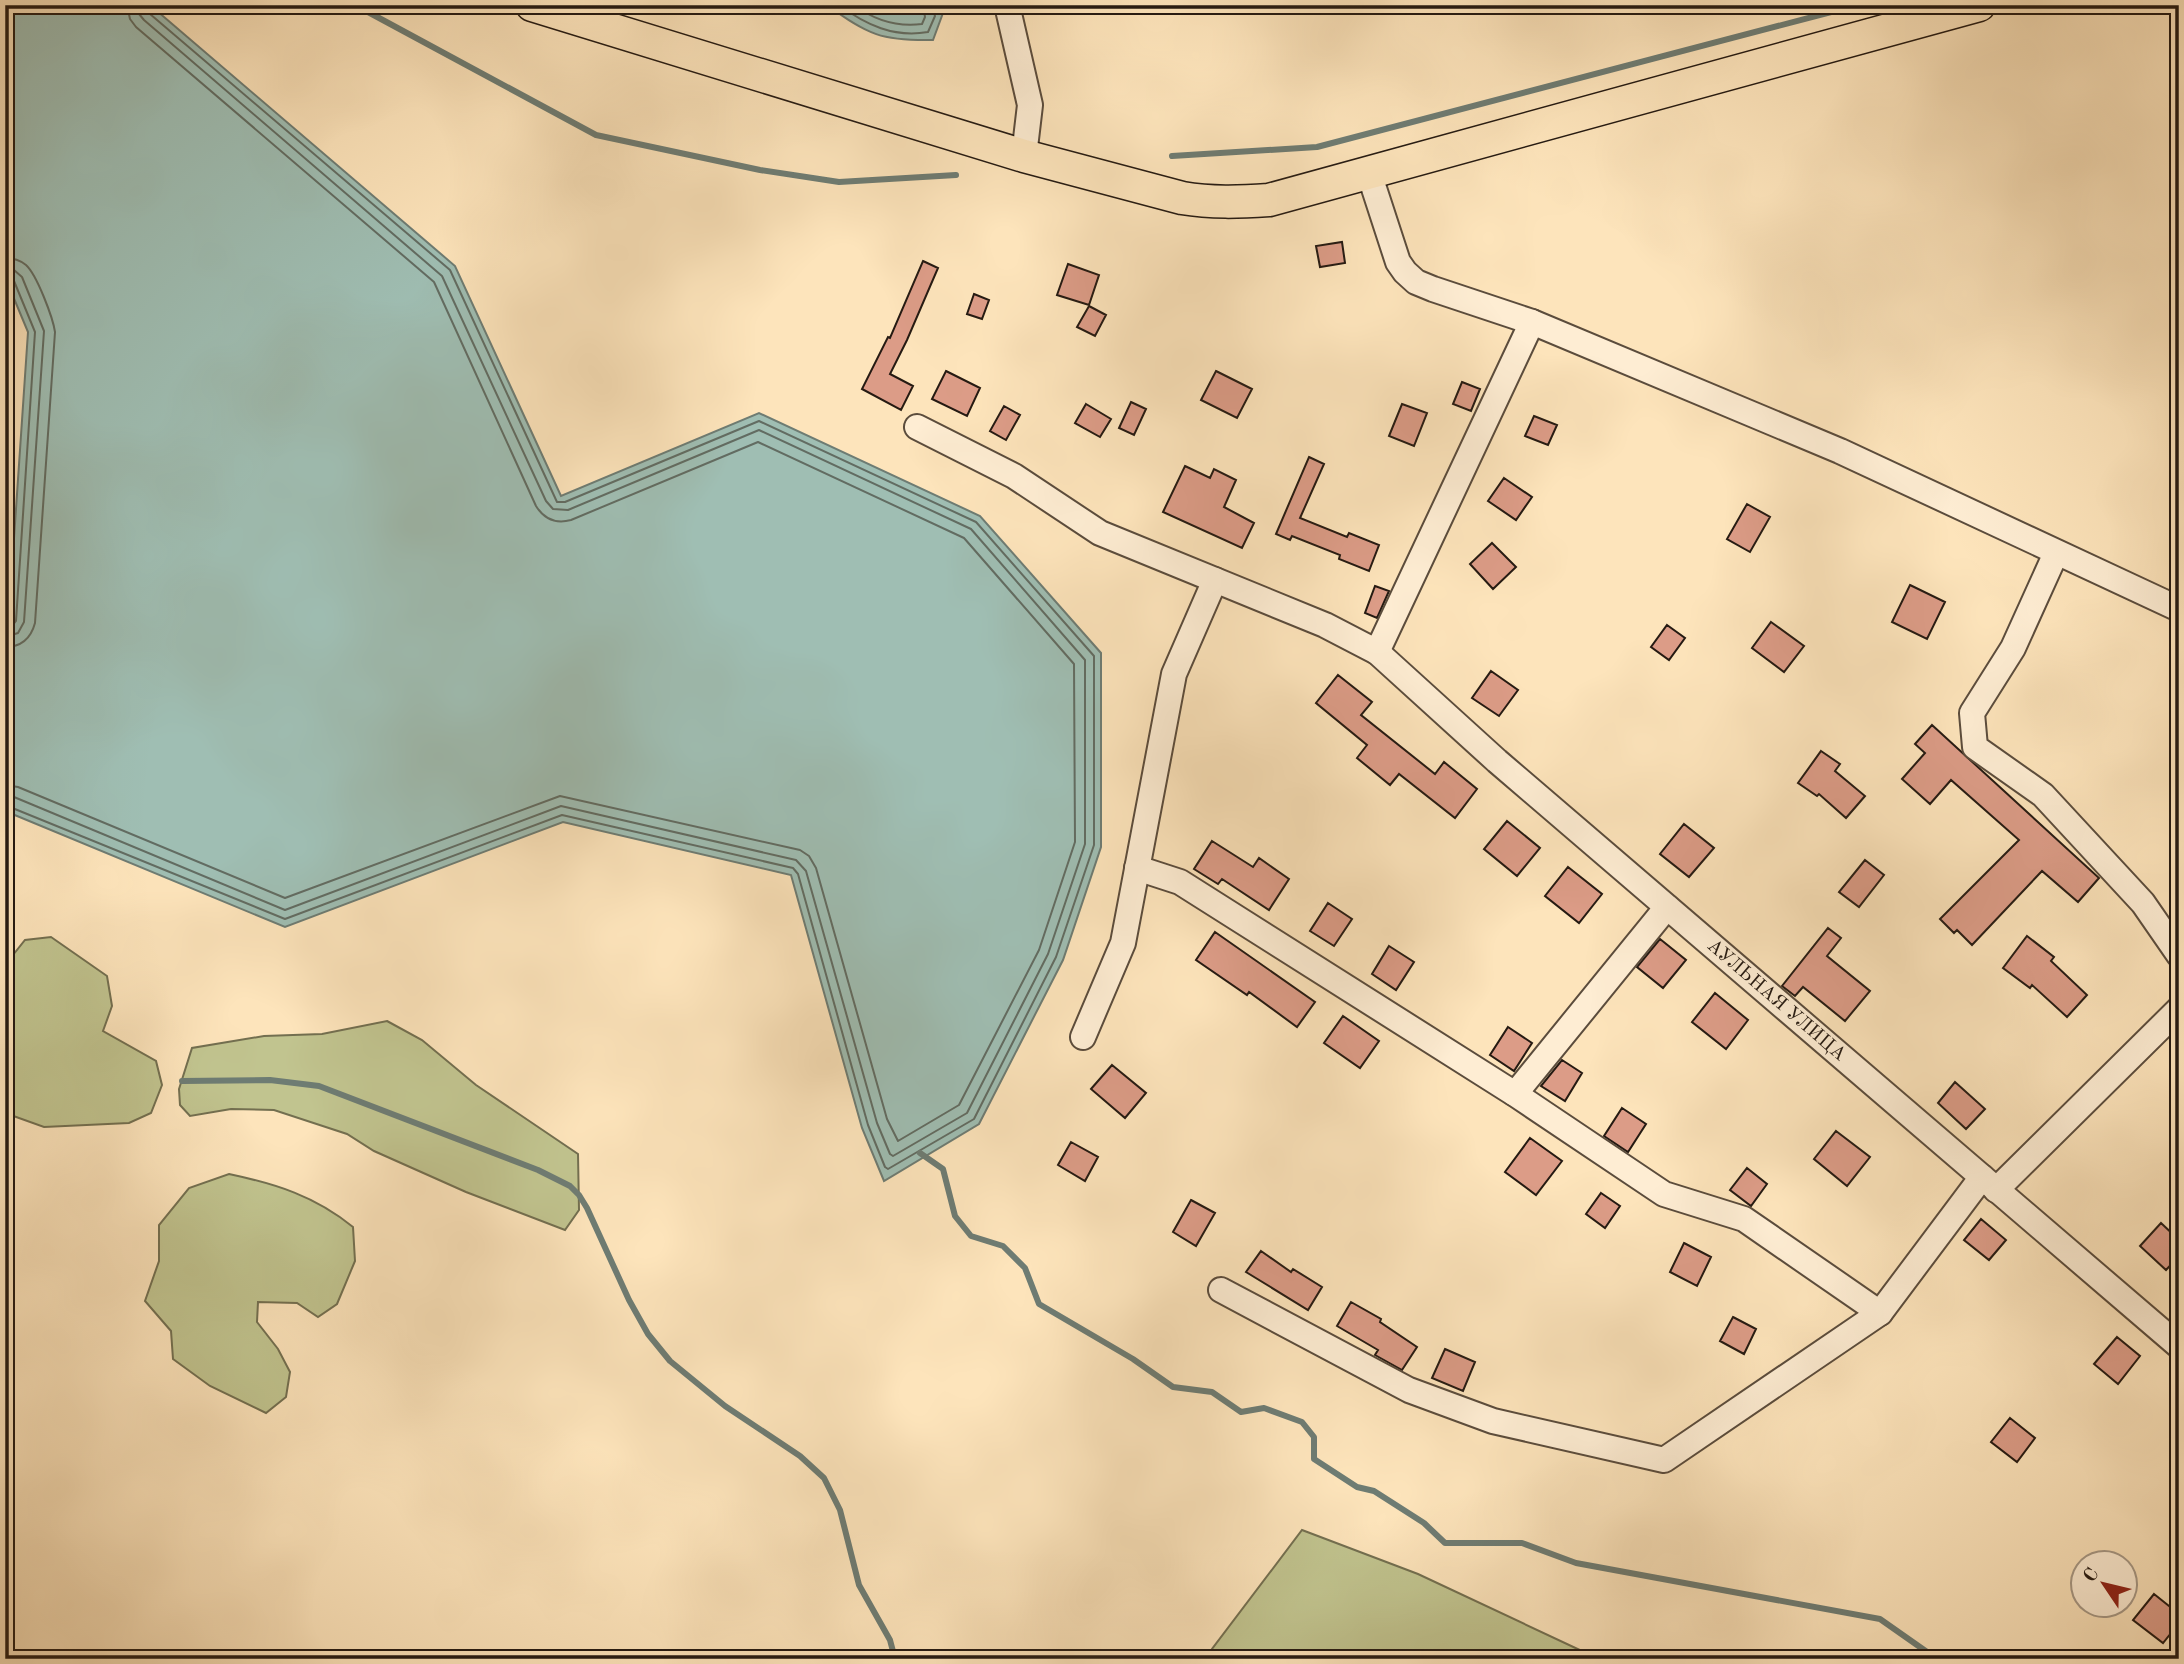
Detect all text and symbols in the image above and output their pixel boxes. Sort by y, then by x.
street label: АУЛЬНАЯ УЛИЦА [1703,936,1849,1065]
north arrow [2068,1548,2138,1618]
text: С [2081,1565,2104,1586]

